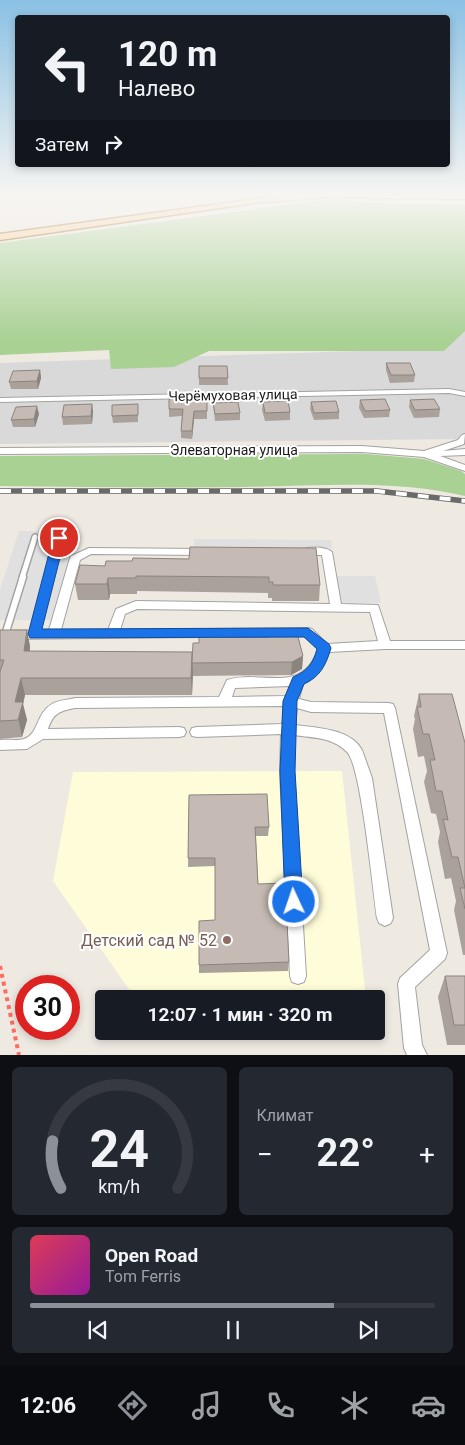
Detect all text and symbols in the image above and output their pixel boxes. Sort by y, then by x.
text: 120 m [118,34,217,75]
icon: left [35,35,100,100]
text: Налево [118,76,195,101]
icon: right [99,130,127,158]
text: Затем [35,133,89,156]
street label: Черёмуховая улица [168,386,298,404]
street label: Элеваторная улица [170,442,298,458]
pin [38,517,80,559]
icon: arrive [45,524,73,552]
position arrow [267,875,319,927]
place label: Детский сад № 52 [81,931,217,950]
marker: Детский сад № 52 [221,934,233,946]
speed limit sign: 30 [15,975,80,1040]
text: 12:07 · 1 мин · 320 m [148,1003,332,1026]
text: Климат [257,1106,313,1125]
text: 24 [89,1119,149,1180]
text: 22° [317,1131,375,1175]
text: − [257,1138,273,1171]
text: + [419,1138,435,1171]
text: km/h [98,1176,140,1197]
text: Open Road [105,1244,198,1267]
text: Tom Ferris [105,1267,181,1286]
icon: previous [84,1316,112,1344]
icon: pause [219,1316,247,1344]
icon: next [354,1316,382,1344]
icon: directions [115,1388,150,1423]
icon: music [189,1388,224,1423]
icon: phone [263,1388,298,1423]
icon: climate [337,1388,372,1423]
icon: car [411,1388,446,1423]
text: 12:06 [19,1393,76,1418]

